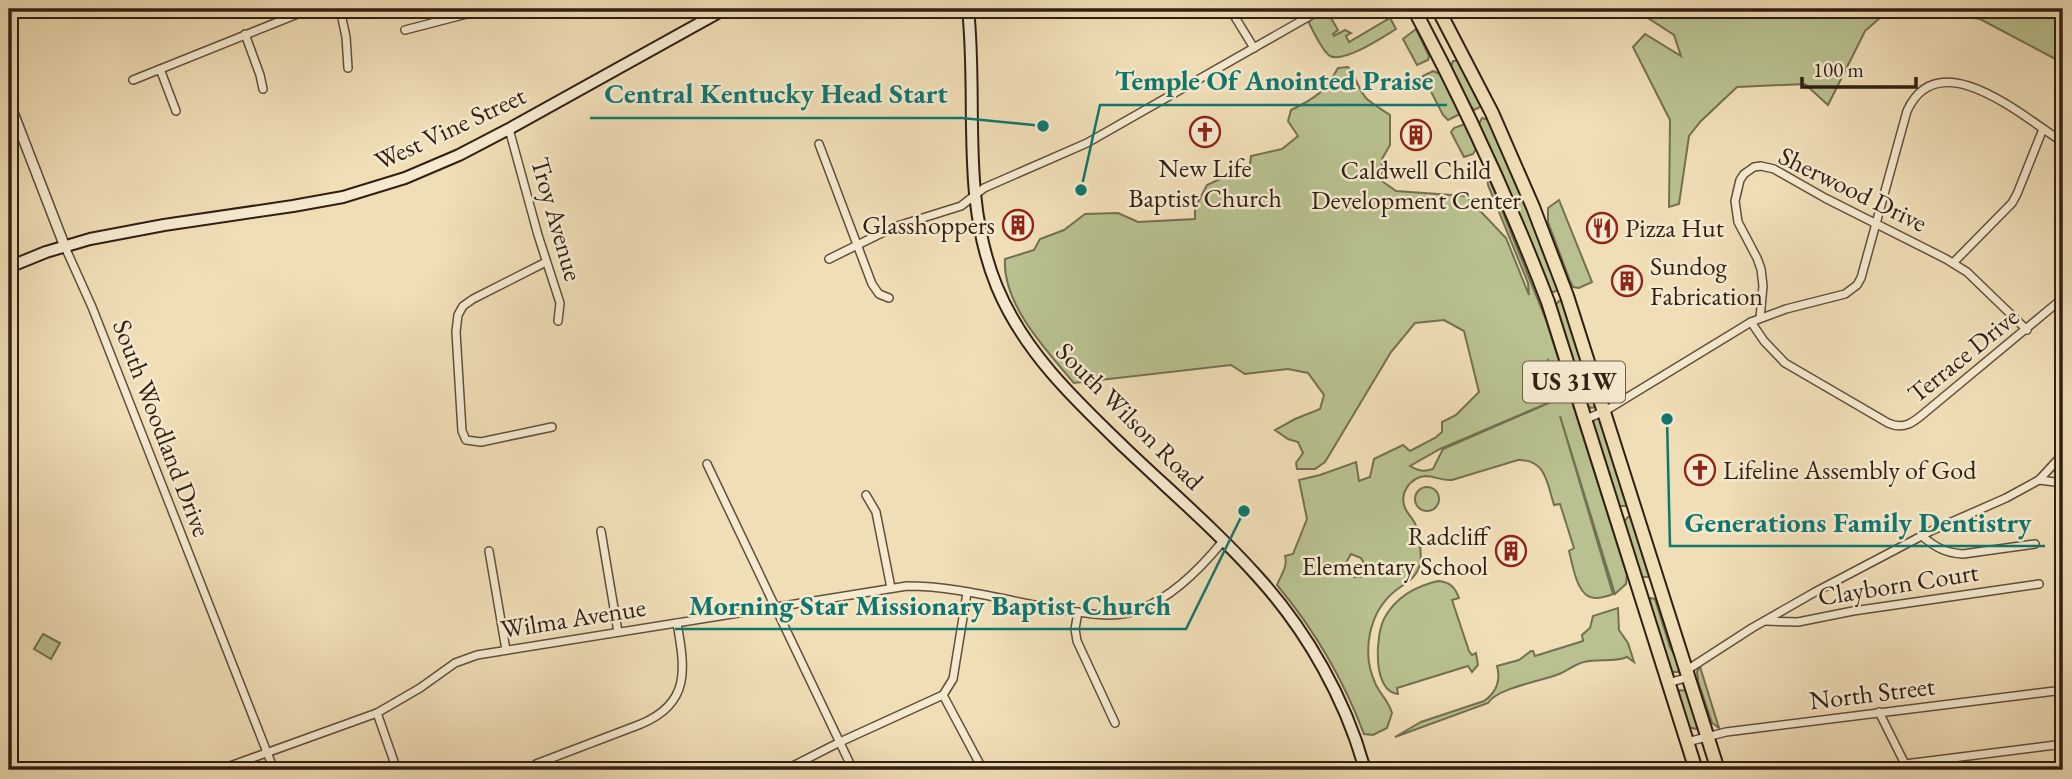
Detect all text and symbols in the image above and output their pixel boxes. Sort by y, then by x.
scale bar [1802,46,1916,90]
callout: Temple Of Anointed Praise [1100,56,1447,105]
text: 100 m [1813,56,1864,83]
text: Temple Of Anointed Praise [1115,62,1433,98]
callout: Central Kentucky Head Start [590,69,962,118]
text: Central Kentucky Head Start [604,75,948,111]
street label: West Vine Street [369,78,531,178]
church icon: New Life Baptist Church [1188,115,1222,149]
building icon: Caldwell Child Development Center [1399,118,1433,152]
street label: Sherwood Drive [1773,138,1933,240]
place label: New Life Baptist Church [1128,151,1282,215]
street label: Troy Avenue [523,153,591,285]
place label: Caldwell Child Development Center [1311,153,1521,217]
place label: Glasshoppers [862,208,995,242]
building icon: Glasshoppers [1001,208,1035,242]
restaurant icon: Pizza Hut [1585,211,1619,245]
place label: Pizza Hut [1625,211,1724,245]
place label: Sundog Fabrication [1650,249,1763,313]
building icon: Sundog Fabrication [1610,264,1644,298]
street label: Terrace Drive [1900,300,2026,410]
street label: South Woodland Drive [105,315,219,541]
street label: South Wilson Road [1049,335,1212,498]
road number: US 31W [1523,362,1625,402]
church icon: Lifeline Assembly of God [1683,453,1717,487]
place label: Lifeline Assembly of God [1723,453,1977,487]
callout: Generations Family Dentistry [1670,497,2045,546]
text: Generations Family Dentistry [1684,504,2032,540]
place label: Radcliff Elementary School [1301,519,1491,583]
building icon: Radcliff Elementary School [1494,534,1528,568]
street label: Clayborn Court [1815,555,1981,613]
callout: Morning Star Missionary Baptist Church [675,580,1186,629]
text: Morning Star Missionary Baptist Church [689,587,1172,623]
street label: Wilma Avenue [498,590,648,646]
street label: North Street [1807,668,1937,718]

